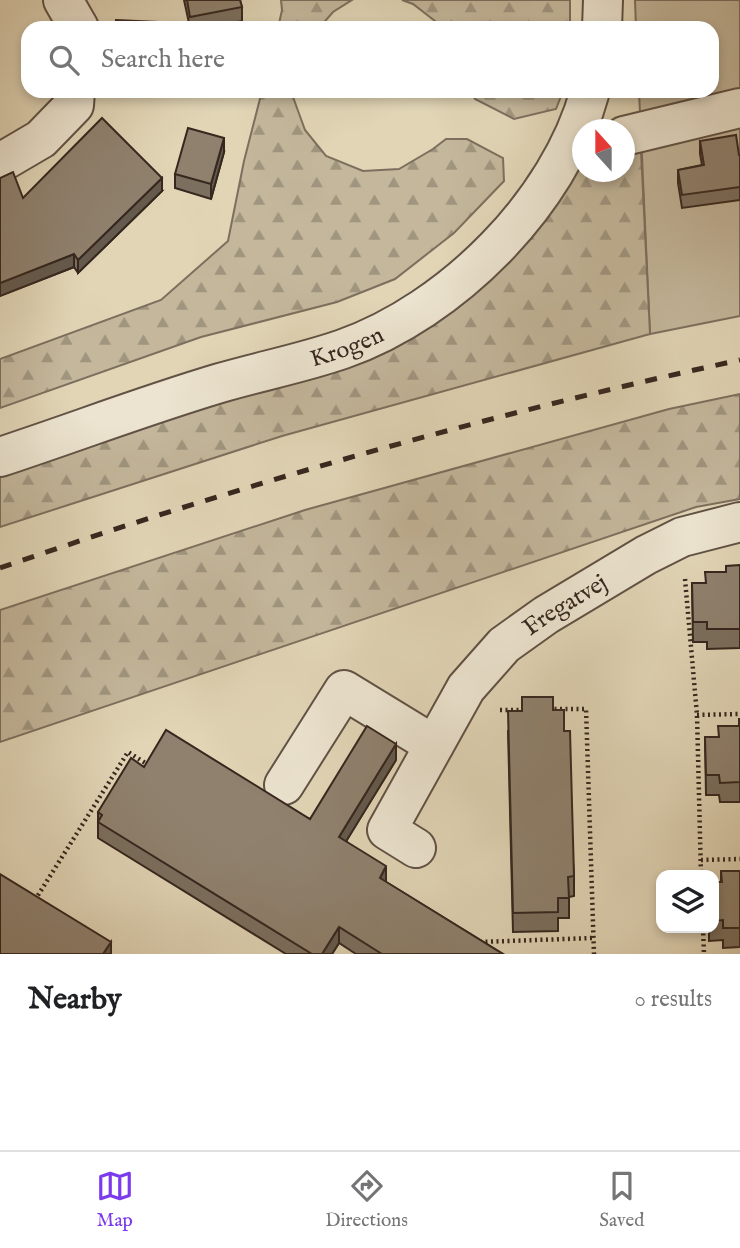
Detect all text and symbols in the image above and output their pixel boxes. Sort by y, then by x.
search box [21,21,719,98]
icon: search [45,41,83,79]
text: Search here [101,43,225,76]
north arrow [572,119,635,182]
street label: Krogen [307,320,389,375]
street label: Fregatvej [517,568,613,644]
map controls [656,870,719,933]
button: layers [656,870,719,933]
text: Nearby [28,981,121,1019]
text: 0 results [634,985,712,1014]
tab: Map [96,1167,134,1233]
tab: Directions [325,1167,408,1233]
tab: Saved [599,1167,644,1233]

